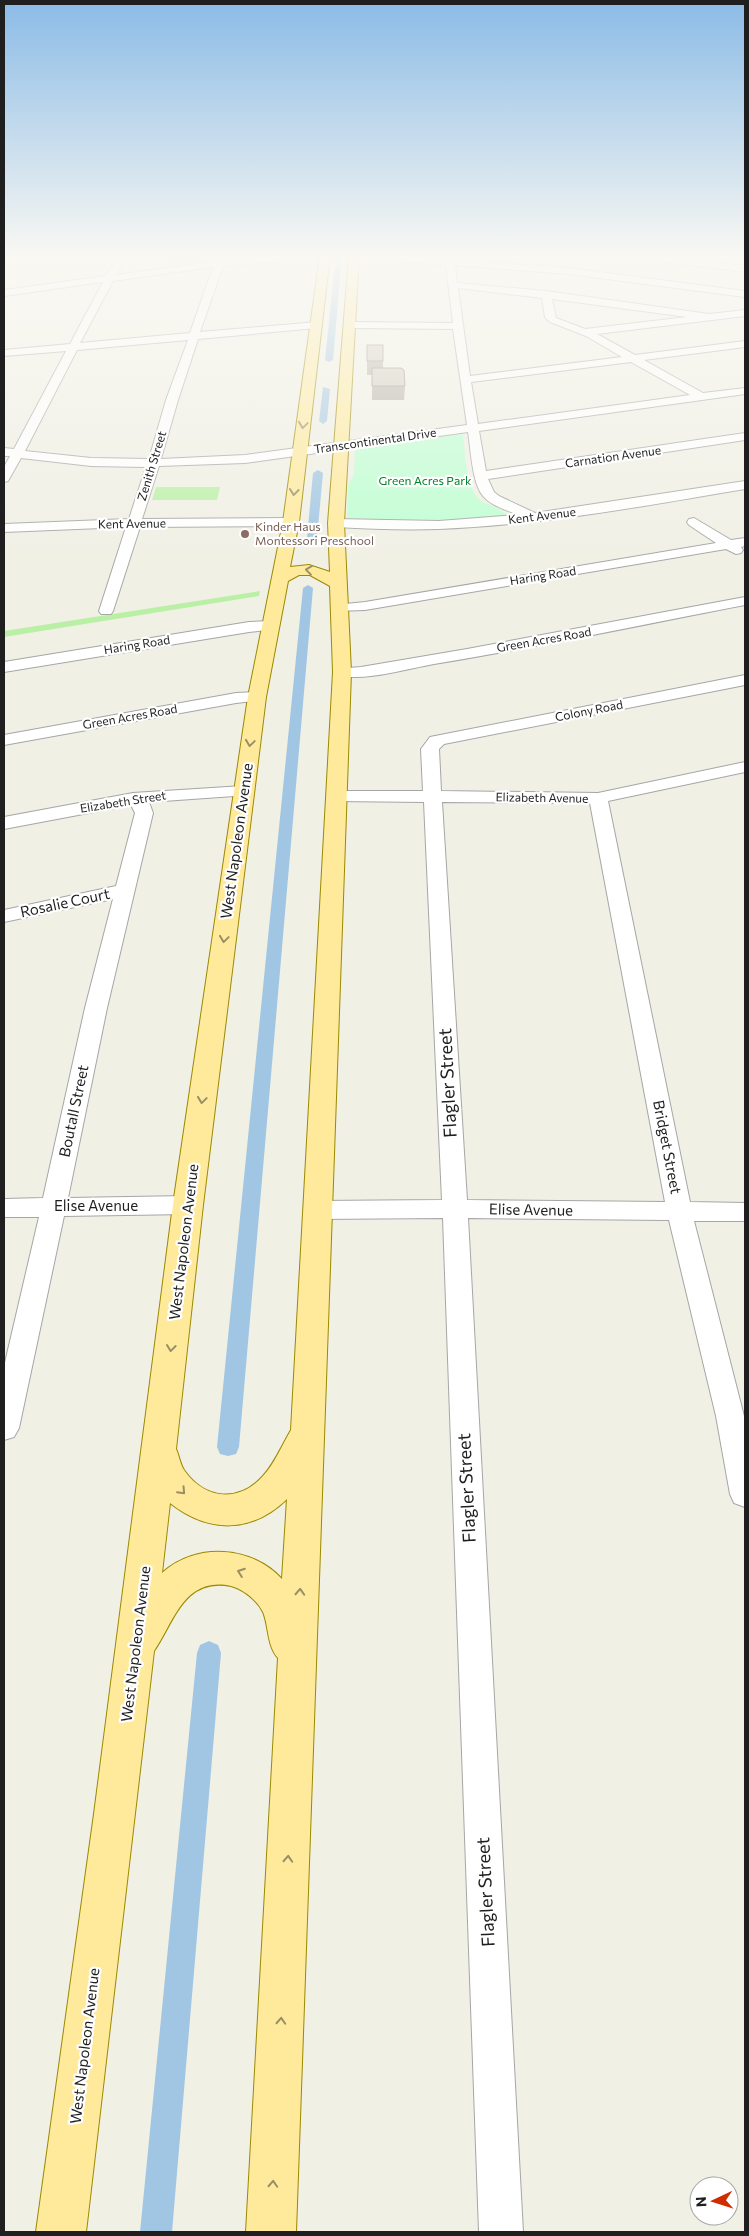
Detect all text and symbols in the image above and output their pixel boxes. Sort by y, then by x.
one-way arrow [298,421,309,429]
street label: Transcontinental Drive [313,424,437,456]
street label: Zenith Street [134,429,168,502]
street label: Carnation Avenue [564,442,662,470]
park label: Green Acres Park [379,473,472,487]
one-way arrow [290,488,300,497]
street label: Kent Avenue [507,504,577,526]
street label: Kent Avenue [98,515,166,531]
place label: Kinder Haus Montessori Preschool [255,519,374,547]
marker: Kinder Haus Montessori Preschool [239,528,251,540]
street label: Haring Road [509,563,577,587]
one-way arrow [304,565,312,576]
street label: Green Acres Road [495,624,592,654]
street label: Haring Road [103,632,171,656]
street label: Colony Road [554,697,624,723]
street label: Green Acres Road [81,701,178,731]
one-way arrow [245,740,256,748]
street label: West Napoleon Avenue [216,762,256,920]
street label: Elizabeth Street [79,787,167,815]
street label: Elizabeth Avenue [495,789,589,805]
street label: Rosalie Court [18,884,111,920]
one-way arrow [219,935,229,943]
street label: Flagler Street [433,1028,461,1138]
street label: Boutall Street [54,1063,92,1159]
one-way arrow [197,1096,208,1104]
street label: Bridget Street [650,1098,686,1195]
street label: West Napoleon Avenue [165,1163,202,1321]
street label: Elise Avenue [54,1196,138,1214]
street label: Elise Avenue [489,1199,573,1219]
one-way arrow [166,1344,177,1352]
street label: Flagler Street [452,1433,480,1543]
one-way arrow [176,1486,185,1495]
street label: West Napoleon Avenue [117,1565,154,1723]
one-way arrow [237,1568,246,1578]
one-way arrow [295,1587,306,1595]
street label: Flagler Street [471,1837,499,1947]
one-way arrow [283,1855,293,1862]
street label: West Napoleon Avenue [66,1967,103,2125]
one-way arrow [275,2017,286,2025]
north arrow [689,2176,739,2226]
one-way arrow [268,2179,279,2187]
text: N [692,2196,709,2208]

